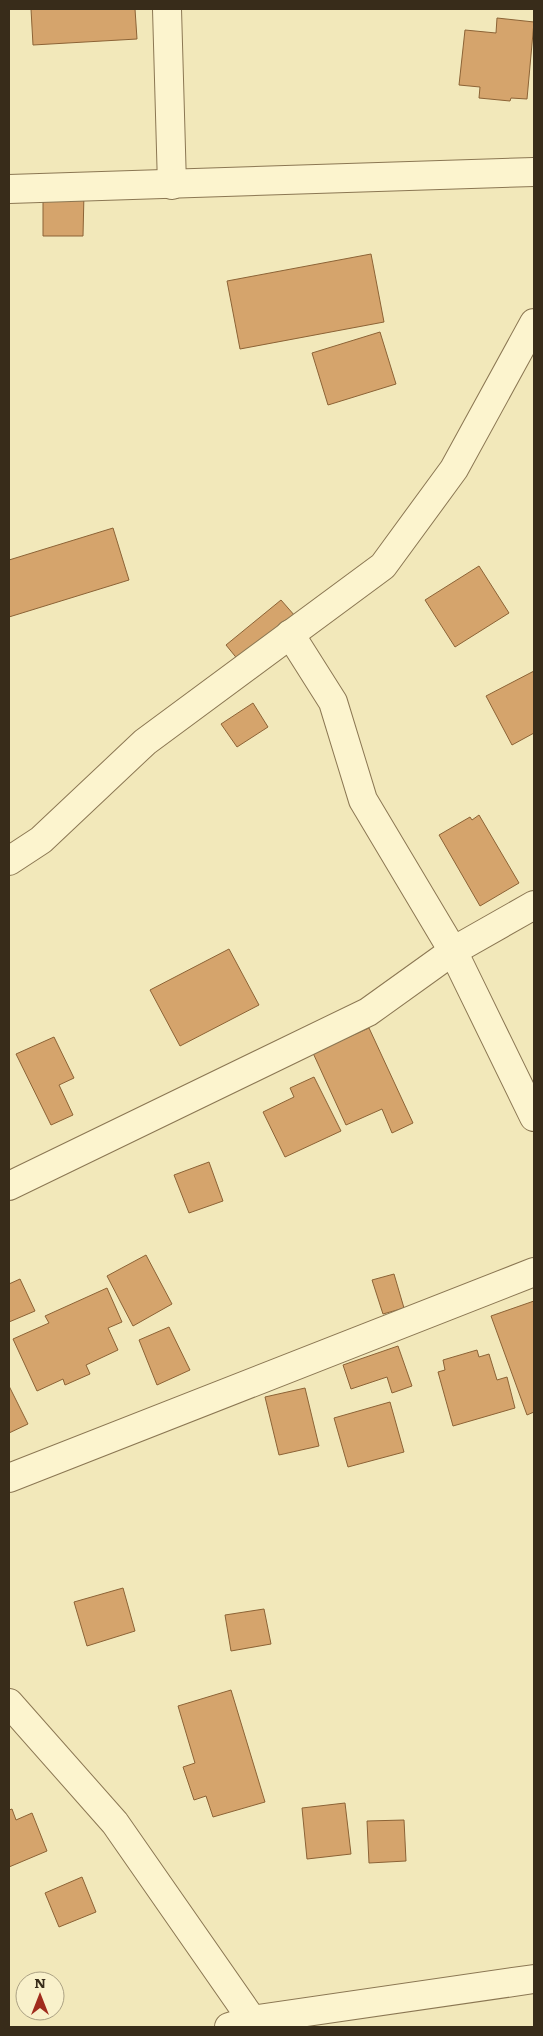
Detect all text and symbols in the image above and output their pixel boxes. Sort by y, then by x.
north arrow [15,1971,65,2021]
text: N [34,1972,46,1992]

